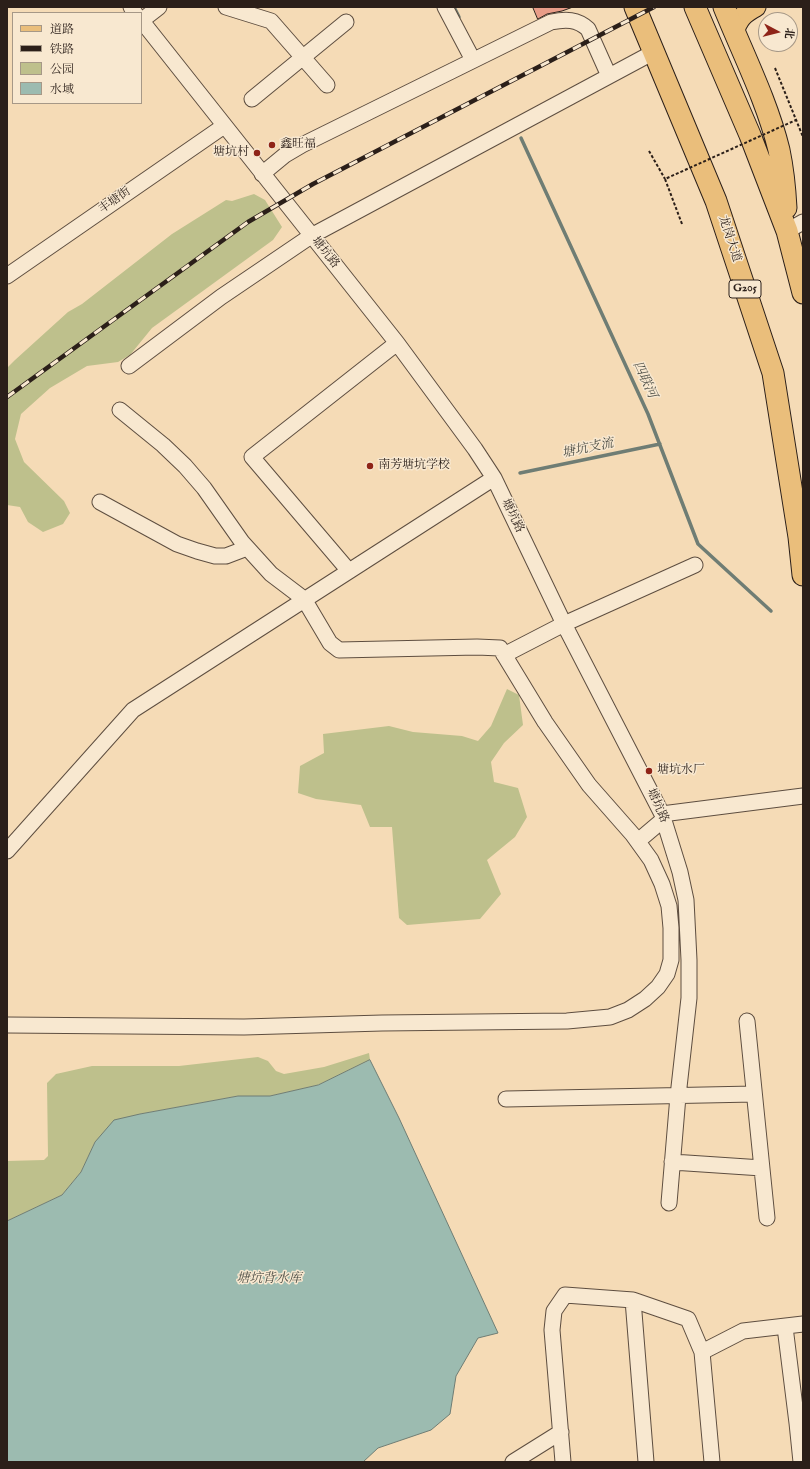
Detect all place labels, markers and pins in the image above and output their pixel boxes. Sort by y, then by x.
place label: 鑫旺福 [280,138,316,152]
marker: 鑫旺福 [267,140,277,150]
place label: 塘坑村 [213,146,249,160]
marker: 塘坑村 [252,148,262,158]
place label: 南芳塘坑学校 [378,459,450,473]
marker: 南芳塘坑学校 [365,461,375,471]
place label: 塘坑水厂 [657,764,705,778]
marker: 塘坑水厂 [644,766,654,776]

